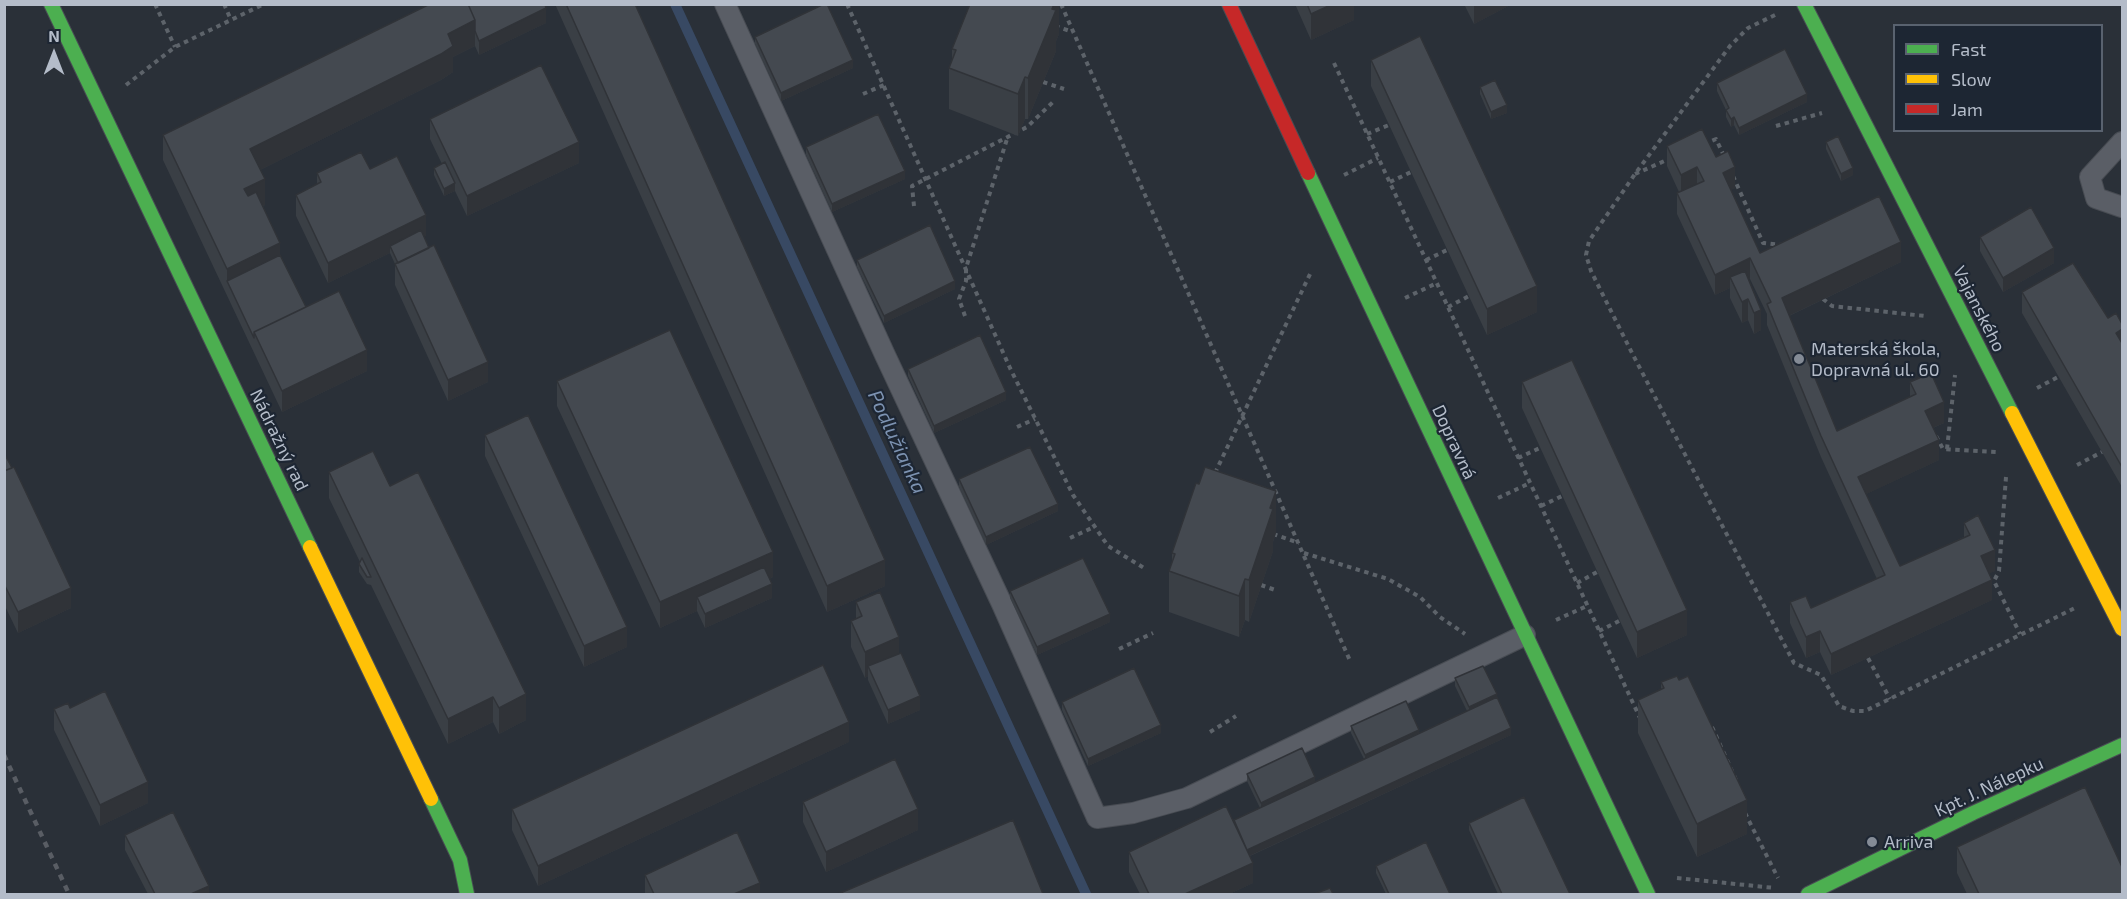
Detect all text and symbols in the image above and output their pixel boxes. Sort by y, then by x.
north arrow [24,24,84,84]
legend [1893,24,2103,132]
text: N [48,26,60,45]
text: Fast [1951,38,1986,60]
text: Slow [1951,68,1991,90]
text: Jam [1951,98,1983,120]
street label: Vajanského [1948,262,2010,356]
place label: Materská škola, Dopravná ul. 60 [1811,338,1940,380]
marker: Materská škola, Dopravná ul. 60 [1792,352,1806,366]
street label: Nádražný rad [245,386,313,494]
water label: Podlužianka [863,386,931,498]
street label: Dopravná [1427,401,1481,483]
street label: Kpt. J. Nálepku [1931,752,2047,822]
place label: Arriva [1884,831,1933,853]
marker: Arriva [1865,835,1879,849]

